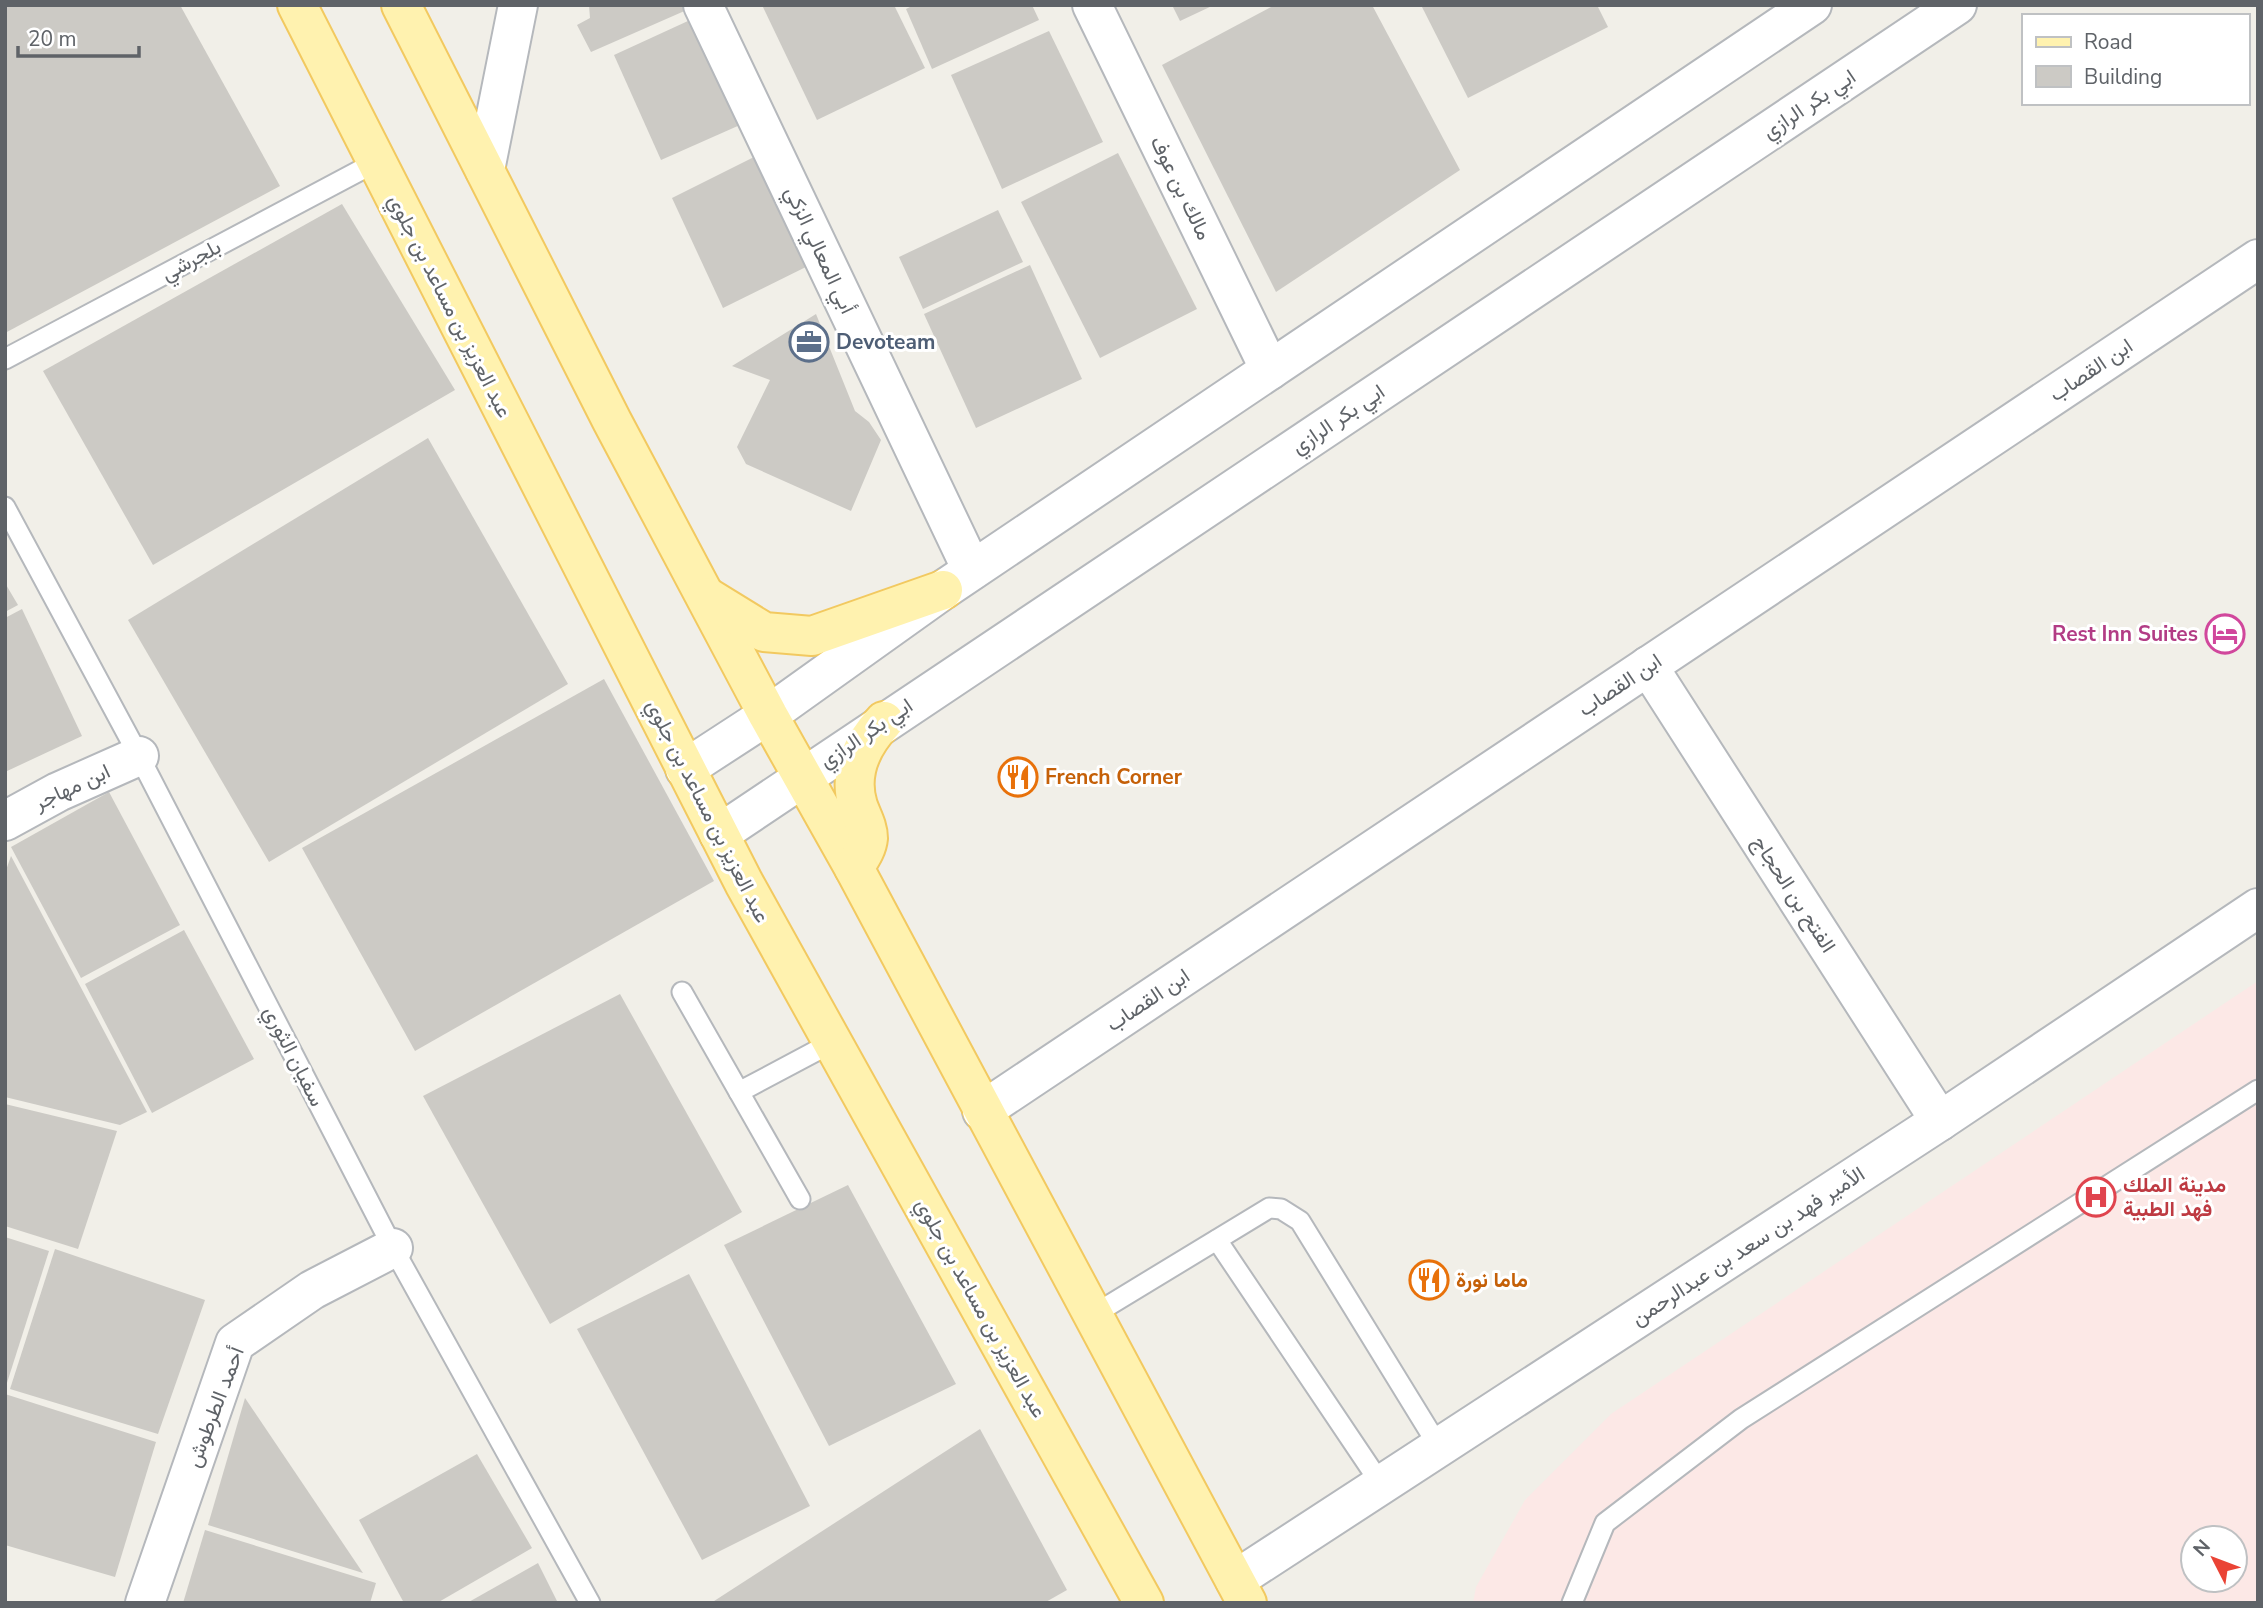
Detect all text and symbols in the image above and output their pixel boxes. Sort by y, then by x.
scale bar [18,14,138,58]
legend [2022,14,2249,105]
text: 20 m [28,25,77,53]
text: Road [2084,28,2133,56]
street label: ابي بكر الرازي [1757,62,1863,148]
text: Building [2084,63,2162,91]
street label: مالك بن عوف [1144,131,1218,245]
street label: أبي المعالي الزكي [776,182,862,320]
street label: عبد العزيز بن مساعد بن جلوي [379,190,519,424]
street label: بلجرشي [156,233,227,290]
office icon: Devoteam [788,321,830,363]
place label: Devoteam [836,328,935,356]
street label: ابن القصاب [2044,332,2138,408]
street label: ابي بكر الرازي [1286,377,1392,463]
hotel icon: Rest Inn Suites [2204,613,2246,655]
place label: Rest Inn Suites [2052,620,2198,648]
street label: ابن القصاب [1573,647,1667,723]
street label: ابي بكر الرازي [814,691,920,777]
street label: عبد العزيز بن مساعد بن جلوي [637,695,777,929]
restaurant icon: French Corner [997,756,1039,798]
street label: ابن مهاجر [28,757,115,817]
place label: French Corner [1045,763,1183,791]
street label: الفتح بن الحجاج [1746,830,1842,958]
street label: ابن القصاب [1101,962,1195,1038]
street label: سفيان الثوري [254,1001,331,1113]
street label: الأمير فهد بن سعد بن عبدالرحمن [1626,1160,1870,1332]
place label: مدينة الملك فهد الطبية [2123,1171,2226,1223]
hospital icon: مدينة الملك فهد الطبية [2075,1176,2117,1218]
street label: عبد العزيز بن مساعد بن جلوي [906,1193,1053,1424]
restaurant icon: ماما نورة [1408,1259,1450,1301]
place label: ماما نورة [1456,1266,1528,1294]
street label: أحمد الطرطوش [179,1343,251,1471]
north arrow [2179,1524,2249,1594]
text: N [2188,1534,2217,1562]

